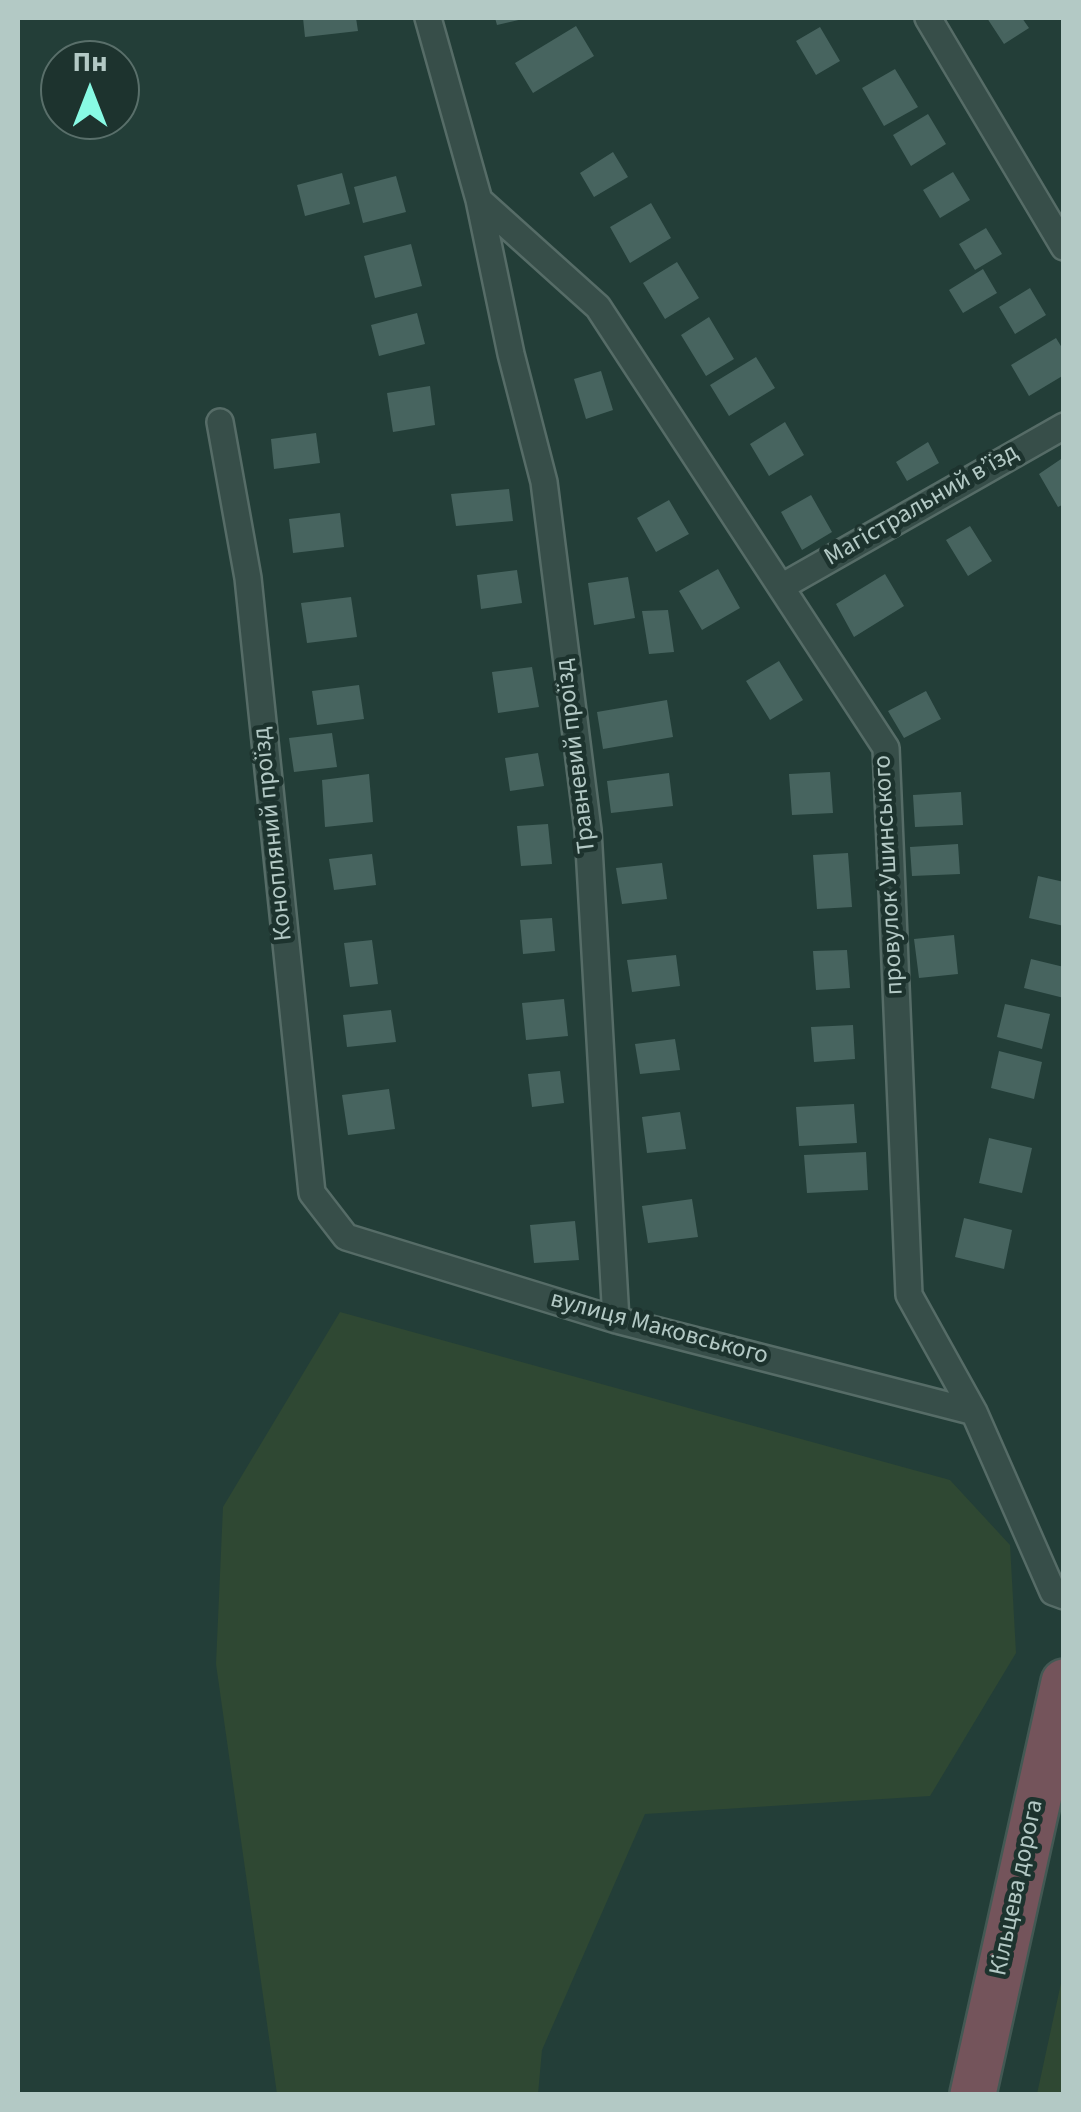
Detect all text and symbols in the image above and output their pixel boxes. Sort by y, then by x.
north arrow [40,40,140,140]
text: Пн [73,42,107,82]
street label: Магістральний в’їзд [820,438,1024,574]
street label: Травневий проїзд [550,657,604,855]
street label: Конопляний проїзд [248,726,300,942]
street label: провулок Ушинського [869,754,911,996]
street label: вулиця Маковського [547,1285,771,1373]
street label: Кільцева дорога [985,1797,1051,1979]

